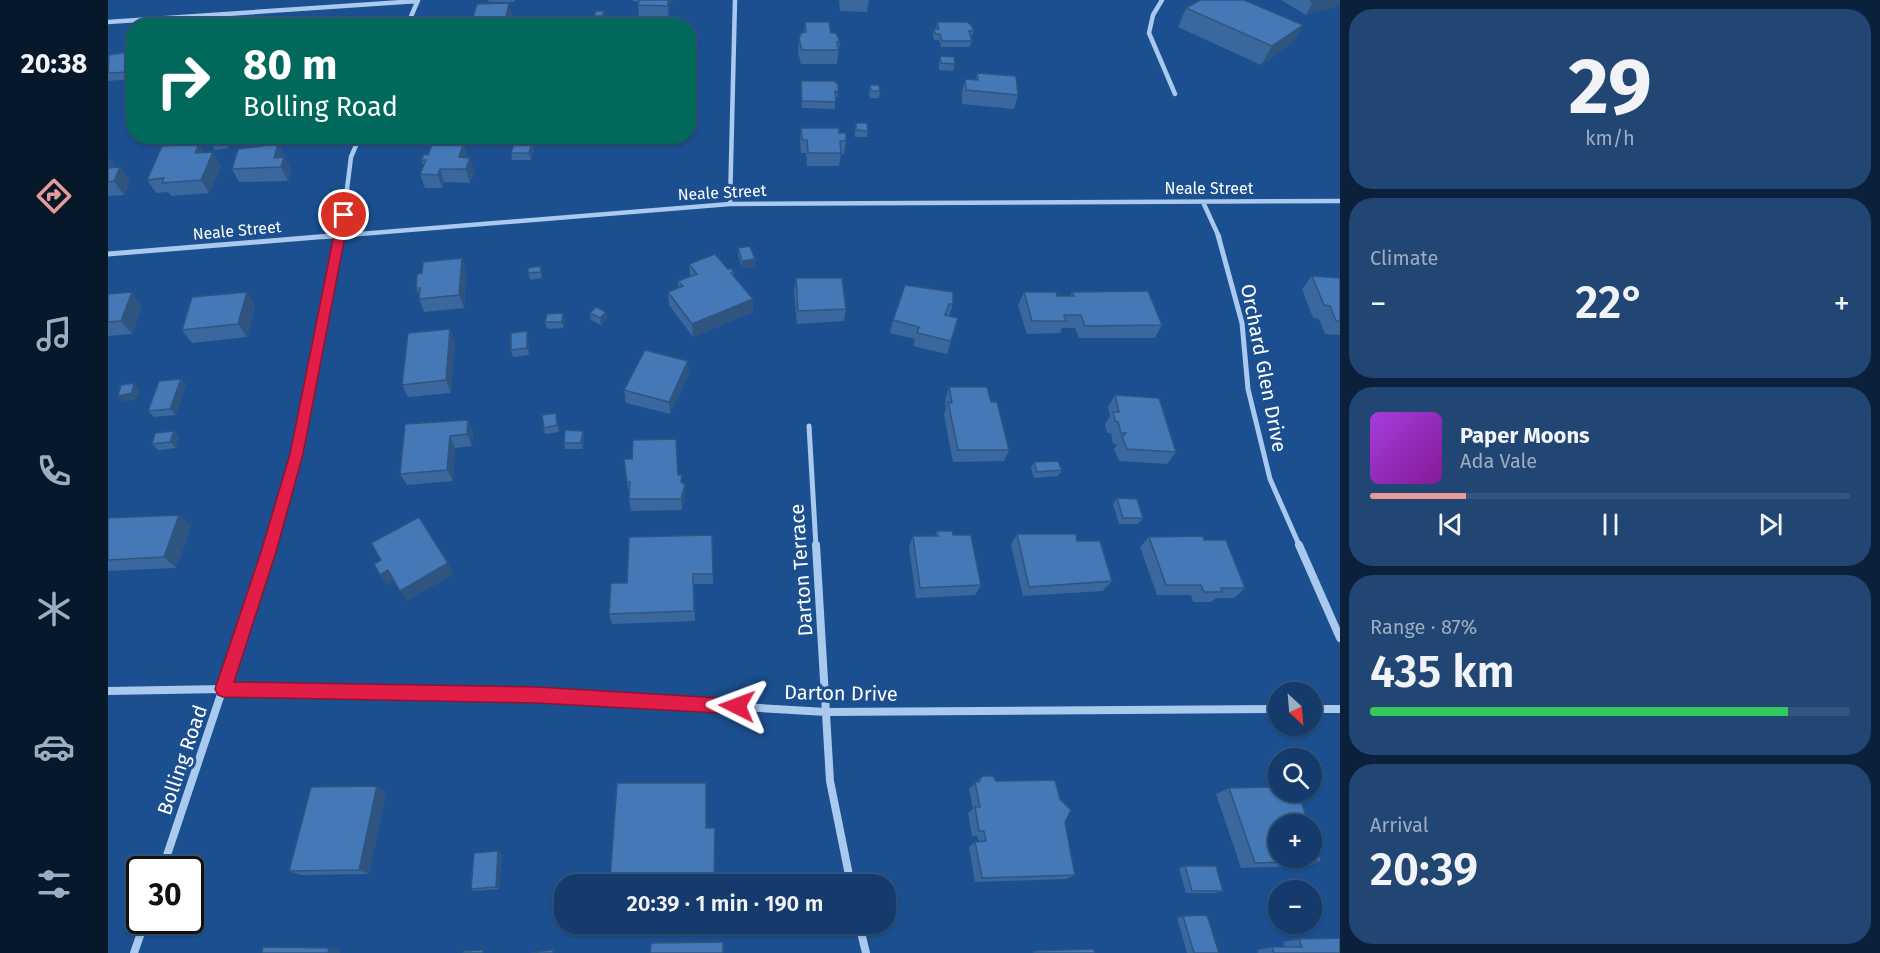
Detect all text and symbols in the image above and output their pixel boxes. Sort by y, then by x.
text: 80 m [243,40,337,90]
text: 29 [1568,40,1652,134]
icon: right [144,42,222,120]
text: 20:38 [21,48,87,80]
text: Bolling Road [243,91,398,123]
text: km/h [1585,126,1635,150]
icon: directions [33,175,75,217]
street label: Neale Street [1164,179,1254,198]
street label: Neale Street [677,181,767,204]
pin [318,189,369,240]
icon: arrive [327,198,360,231]
street label: Neale Street [192,217,282,244]
text: Climate [1370,246,1438,270]
text: 22° [1575,276,1645,330]
street label: Orchard Glen Drive [1236,282,1292,454]
text: − [1370,284,1387,324]
text: + [1834,284,1850,324]
icon: music [33,313,75,355]
text: Paper Moons [1460,422,1590,449]
text: Ada Vale [1460,449,1537,473]
icon: phone [33,450,75,492]
street label: Darton Terrace [784,503,818,637]
icon: previous [1434,508,1467,541]
icon: pause [1594,508,1627,541]
icon: next [1754,508,1787,541]
icon: climate [33,588,75,630]
text: Range · 87% [1370,615,1477,639]
text: 435 km [1370,645,1515,699]
position arrow [705,674,769,738]
street label: Darton Drive [784,680,898,706]
north arrow [1268,682,1322,736]
map controls [1268,682,1322,934]
street label: Bolling Road [152,702,212,818]
icon: car [33,726,75,768]
button: search [1268,748,1322,802]
text: Arrival [1370,813,1429,837]
button: + [1268,814,1322,868]
text: 20:39 [1370,843,1478,897]
speed limit sign: 30 [126,856,204,934]
icon: filters [33,863,75,905]
button: − [1268,880,1322,934]
text: 20:39 · 1 min · 190 m [627,890,823,917]

